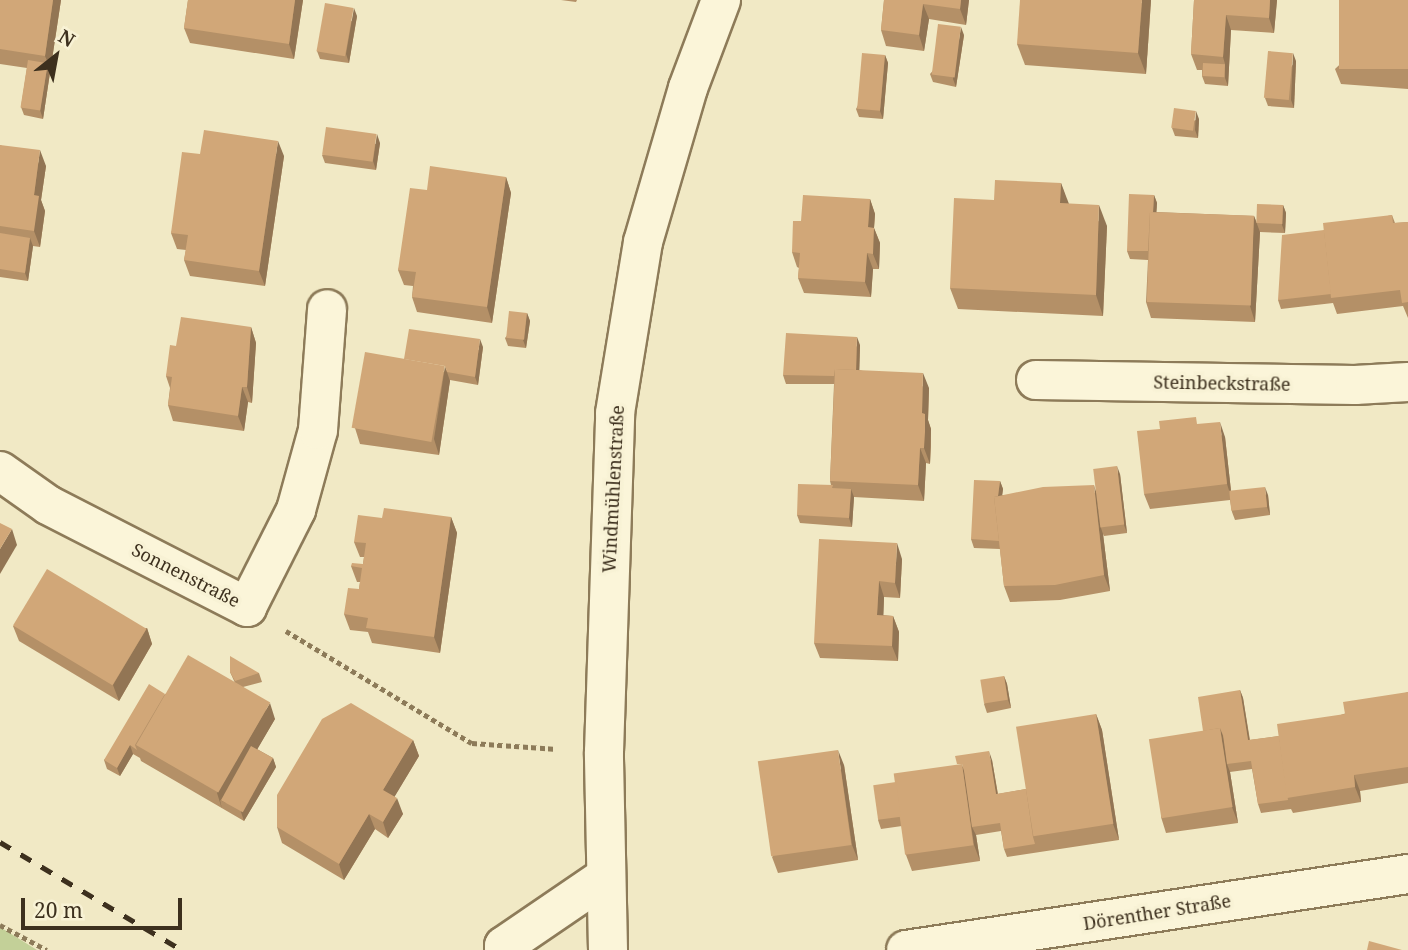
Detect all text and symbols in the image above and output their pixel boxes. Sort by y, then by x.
north arrow [21,21,91,91]
text: N [54,23,80,53]
street label: Steinbeckstraße [1153,371,1291,395]
street label: Windmühlenstraße [598,405,628,573]
street label: Sonnenstraße [128,538,244,612]
scale bar [24,884,186,928]
street label: Dörenther Straße [1082,890,1232,934]
text: 20 m [34,896,83,924]

